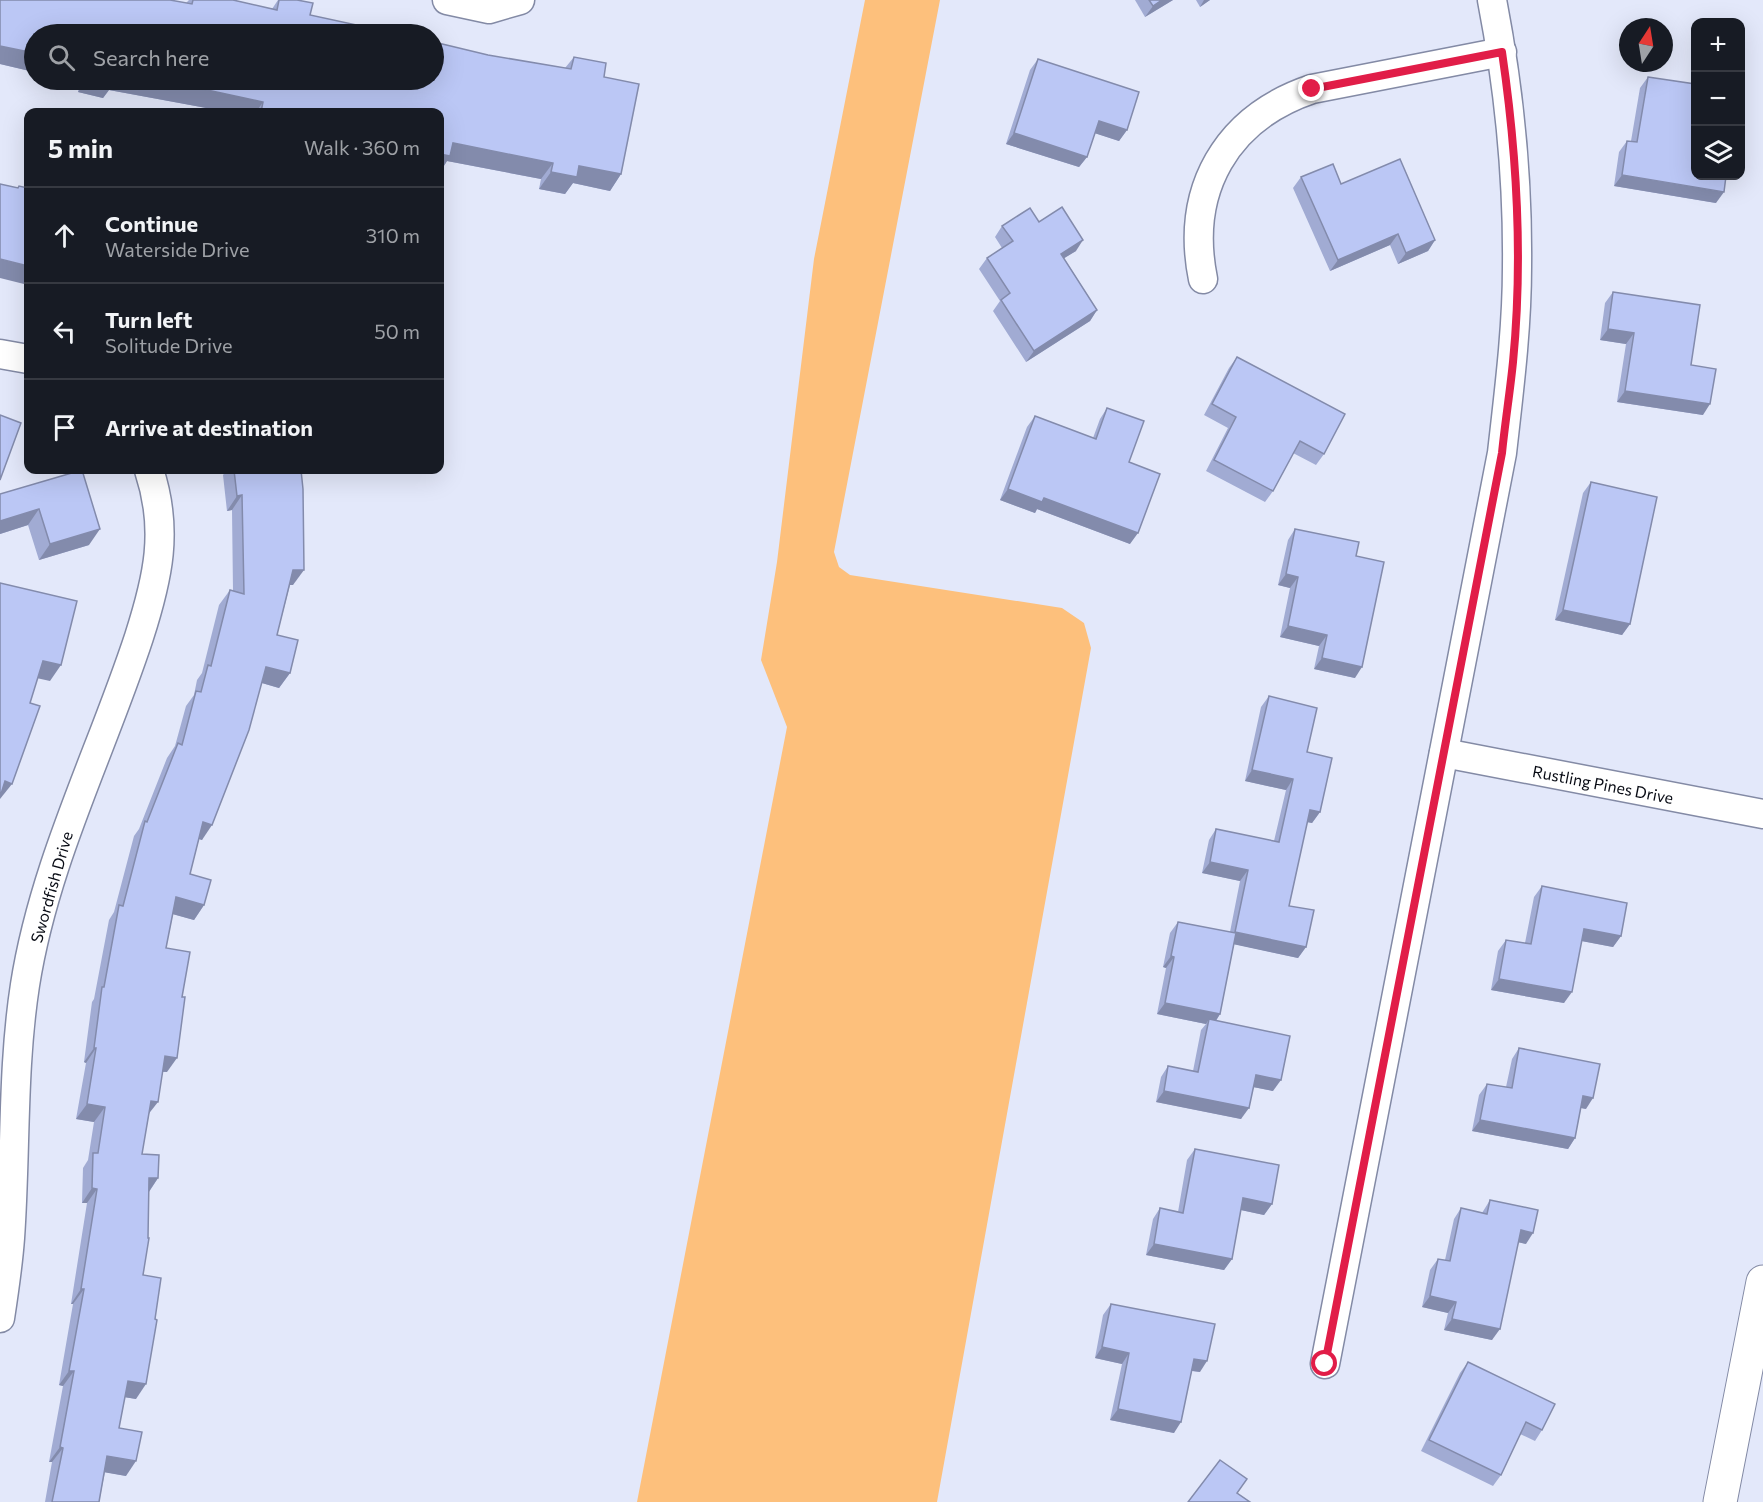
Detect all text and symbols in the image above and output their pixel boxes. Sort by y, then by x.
north arrow [1619,18,1673,72]
map controls [1691,18,1745,180]
button: + [1691,18,1745,72]
search box [24,24,444,90]
icon: search [45,41,78,74]
text: Search here [93,44,209,71]
button: − [1691,72,1745,126]
route end [1298,75,1324,101]
button: layers [1691,126,1745,180]
text: 5 min [48,132,113,163]
text: Walk · 360 m [304,135,420,159]
text: Continue [105,210,198,237]
icon: ahead [48,219,81,252]
text: 310 m [366,223,420,247]
text: Waterside Drive [105,237,250,261]
text: Turn left [105,306,192,333]
icon: left [48,315,81,348]
text: 50 m [374,319,420,343]
text: Solitude Drive [105,333,233,357]
icon: arrive [48,411,81,444]
text: Arrive at destination [105,414,313,441]
street label: Rustling Pines Drive [1531,761,1675,807]
street label: Swordfish Drive [26,829,76,945]
route start [1311,1350,1337,1376]

